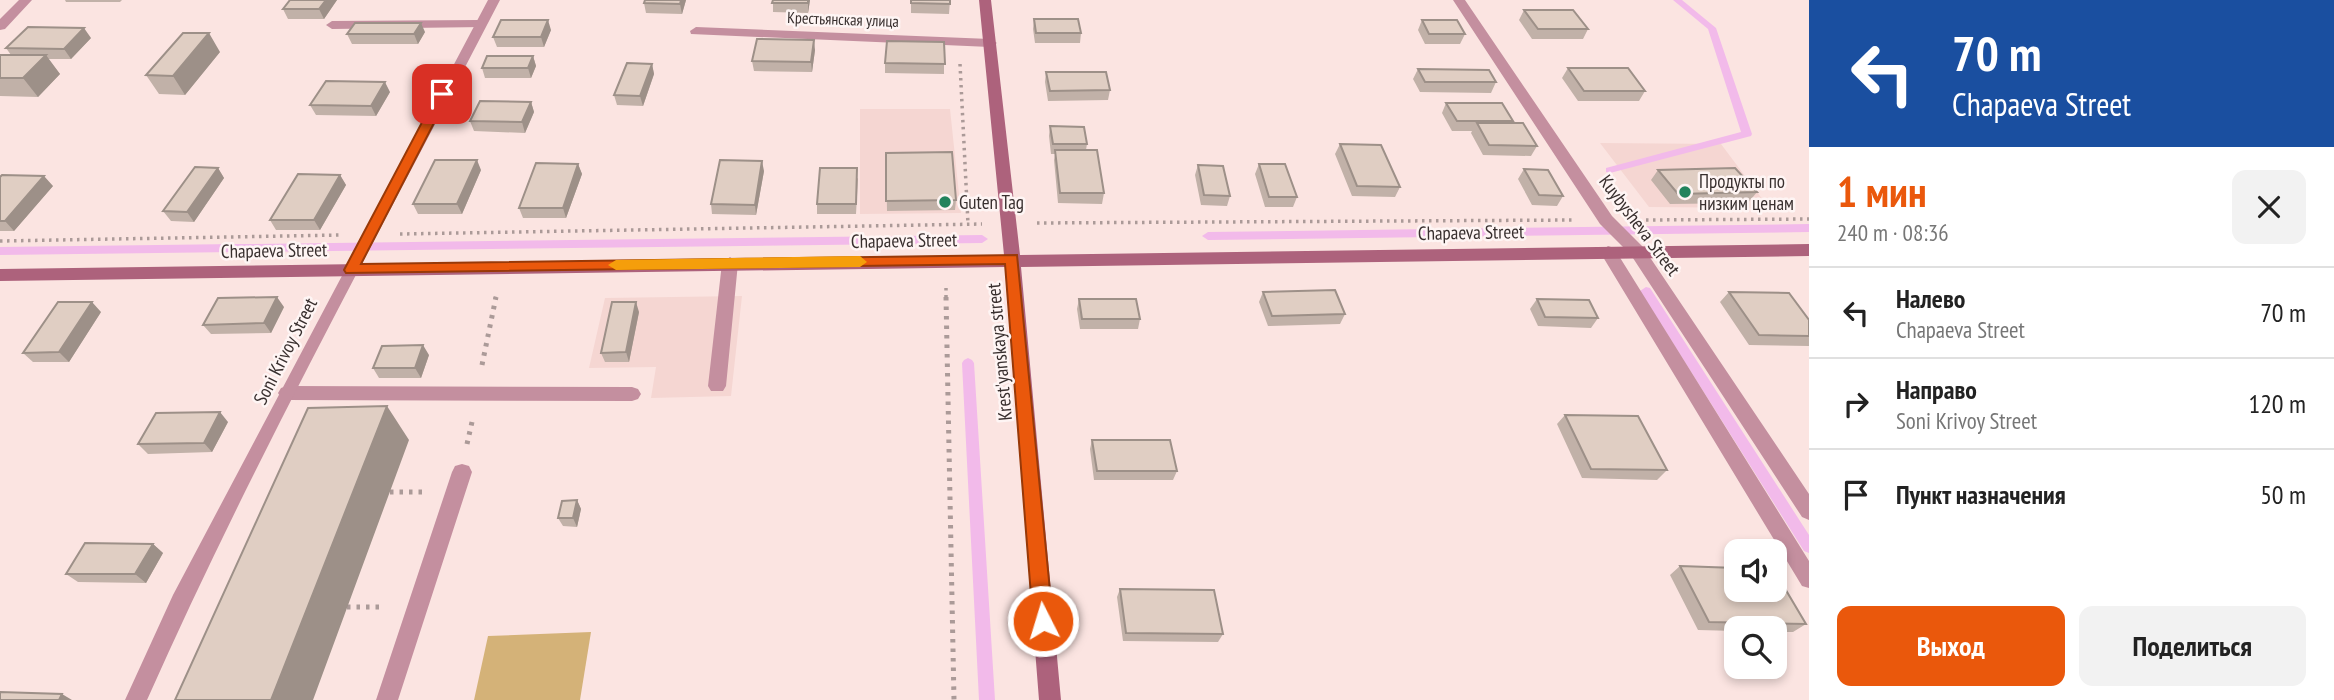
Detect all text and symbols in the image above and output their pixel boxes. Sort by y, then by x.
street label: Крестьянская улица [787,7,899,31]
text: 70 m [1952,21,2041,85]
icon: left [1837,28,1928,119]
pin [412,64,472,124]
icon: arrive [423,75,461,113]
text: Chapaeva Street [1952,83,2131,125]
text: 1 мин [1837,164,1927,219]
place label: Продукты по низким ценам [1699,169,1794,215]
street label: Kuybysheva Street [1594,170,1686,281]
button: close [2232,170,2306,244]
marker: Продукты по низким ценам [1677,184,1693,200]
place label: Guten Tag [959,190,1024,214]
marker: Guten Tag [937,194,953,210]
text: 240 m · 08:36 [1837,218,1949,247]
street label: Chapaeva Street [1418,219,1525,245]
street label: Chapaeva Street [851,227,958,253]
street label: Chapaeva Street [221,237,328,263]
street label: Krest'yanskaya street [981,281,1017,422]
text: Налево [1896,282,1965,315]
street label: Soni Krivoy Street [248,293,322,408]
icon: left [1837,294,1875,332]
text: 70 m [2260,296,2306,329]
text: Chapaeva Street [1896,315,2025,344]
text: Направо [1896,373,1977,406]
icon: right [1837,385,1875,423]
text: 120 m [2248,387,2306,420]
text: Soni Krivoy Street [1896,406,2037,435]
icon: arrive [1837,476,1875,514]
text: Пункт назначения [1896,478,2066,511]
text: 50 m [2260,478,2306,511]
map controls [1724,539,1787,679]
button: sound [1724,539,1787,602]
position arrow [1006,584,1080,658]
button: Выход [1837,606,2065,686]
button: Поделиться [2079,606,2306,686]
button: search [1724,616,1787,679]

